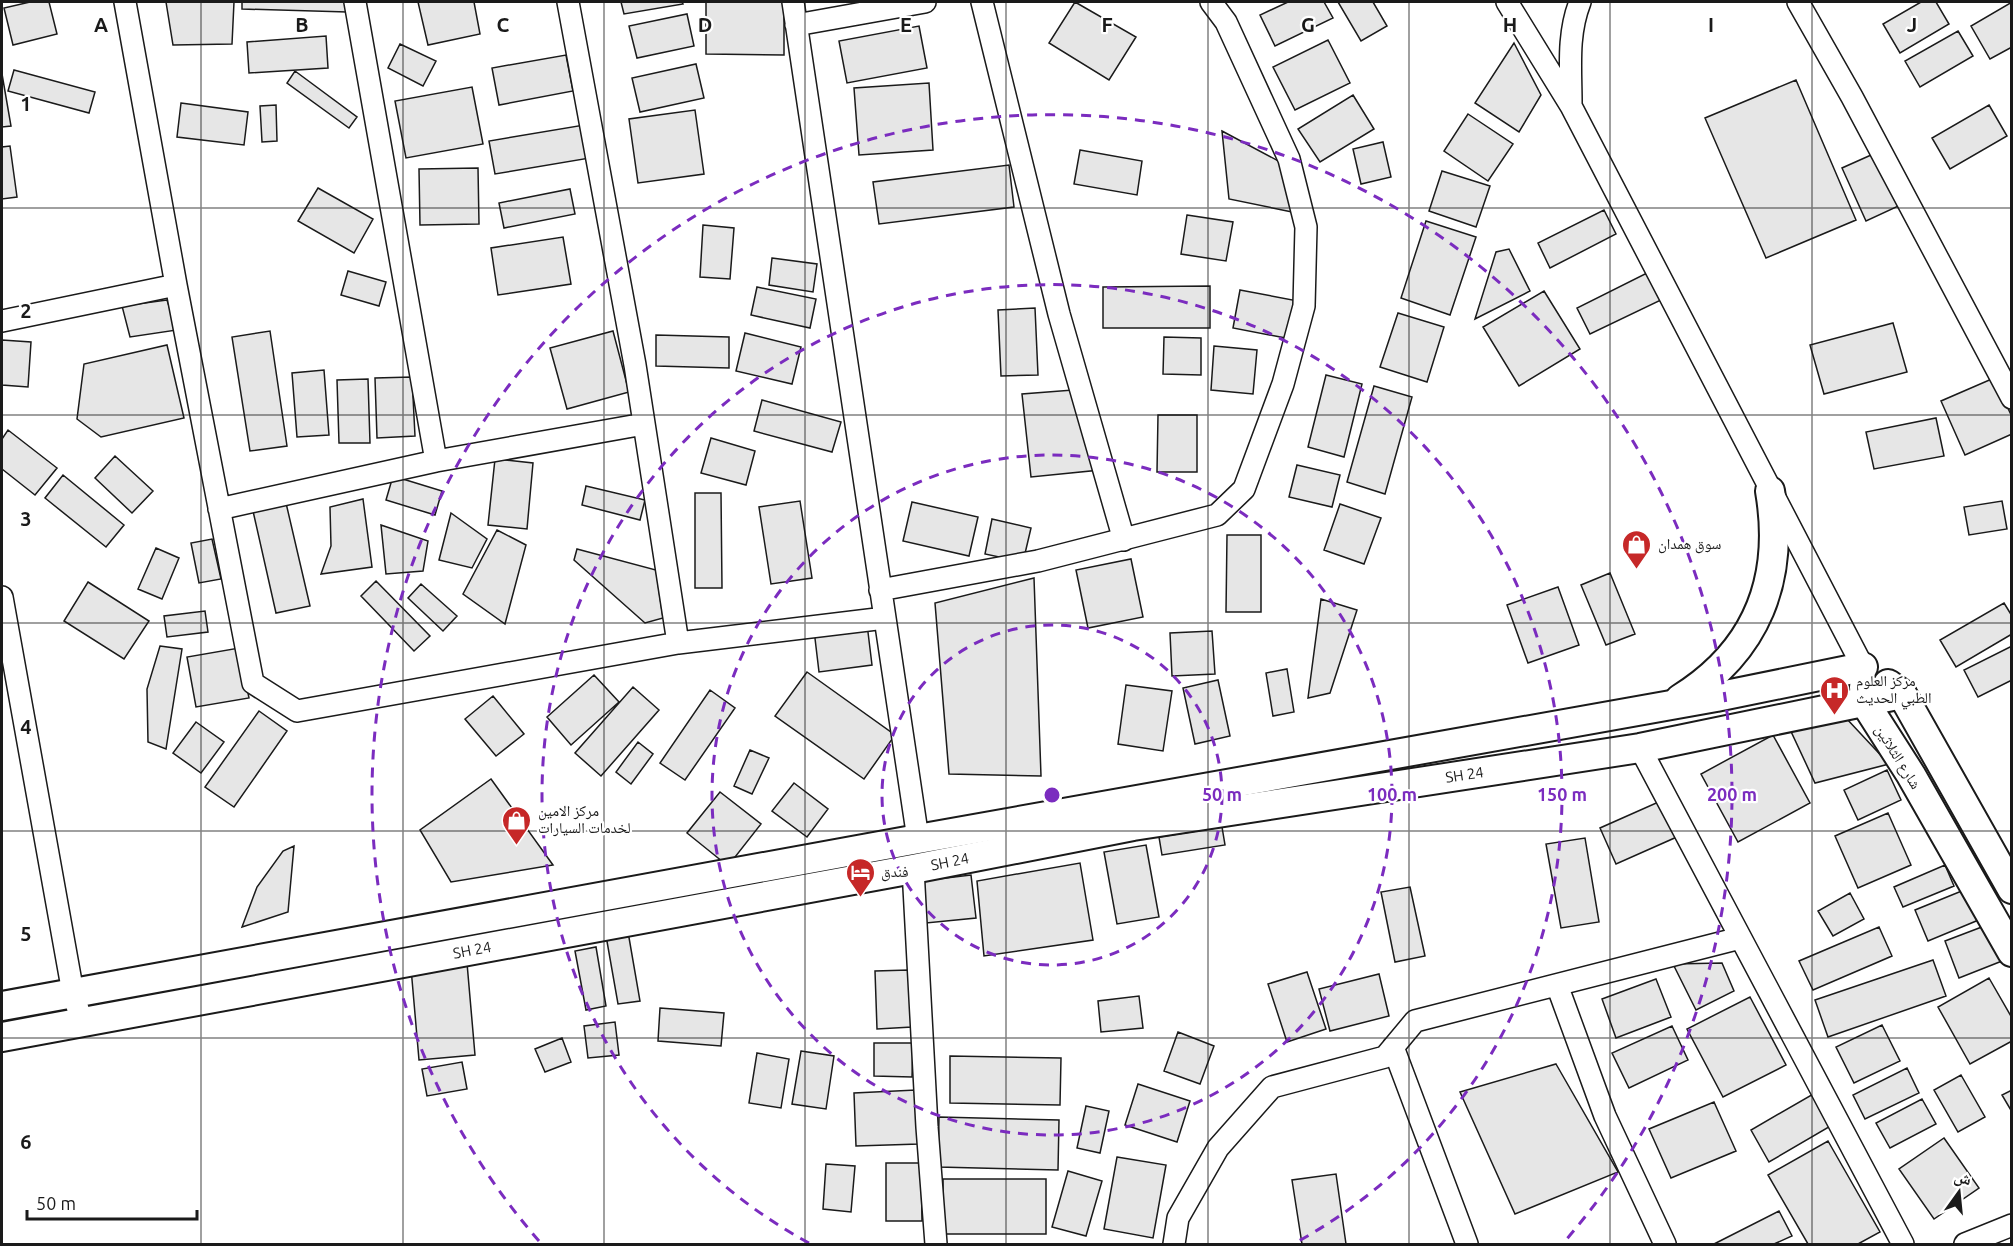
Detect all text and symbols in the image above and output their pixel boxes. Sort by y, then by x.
text: A [94,13,108,36]
text: B [295,13,309,36]
text: C [497,13,510,36]
text: D [698,13,712,36]
text: E [900,13,912,36]
text: F [1101,13,1113,36]
text: G [1301,13,1315,36]
text: H [1503,13,1517,36]
text: I [1708,13,1714,36]
text: J [1907,13,1917,36]
text: 1 [20,92,32,115]
text: 2 [20,299,32,322]
text: 3 [20,507,32,530]
shop icon: سوق همدان [1621,528,1653,570]
place label: سوق همدان [1658,535,1721,554]
place label: مركز العلوم الطبي الحديث [1856,672,1932,710]
hospital icon: مركز العلوم الطبي الحديث [1819,674,1851,716]
text: 4 [20,715,32,738]
street label: شارع الثلاثين [1870,721,1925,793]
street label: SH 24 [1444,763,1485,786]
text: 50 m [1202,784,1242,804]
text: 100 m [1367,784,1417,804]
text: 150 m [1537,784,1587,804]
text: 200 m [1707,784,1757,804]
centre of rings [1042,785,1062,805]
place label: مركز الامين لخدمات السيارات [538,802,631,837]
shop icon: مركز الامين لخدمات السيارات [501,804,533,846]
street label: SH 24 [929,849,970,873]
hotel icon: فندق [844,856,876,898]
place label: فندق [881,863,909,882]
text: 5 [20,922,32,945]
street label: SH 24 [451,938,493,962]
text: 6 [20,1130,32,1153]
north arrow [1929,1162,1989,1222]
text: ش [1952,1167,1973,1189]
scale bar [27,1183,196,1221]
text: 50 m [36,1193,76,1213]

